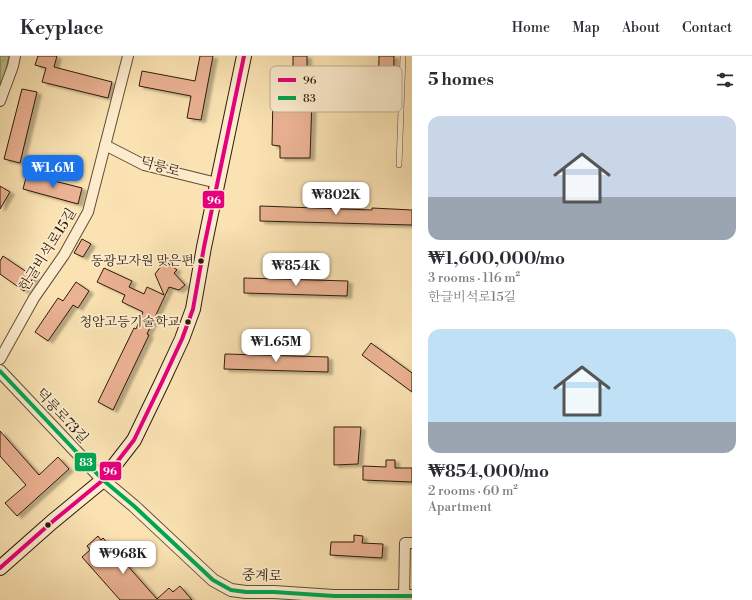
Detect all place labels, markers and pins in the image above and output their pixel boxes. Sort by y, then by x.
pin: ₩1.6M [25,155,81,189]
pin: ₩802K [308,182,364,216]
place label: 동광모자원 맞은편 [91,253,194,269]
pin: ₩854K [268,253,324,287]
marker: 동광모자원 맞은편 [196,256,206,266]
place label: 청암고등기술학교 [80,314,180,330]
marker: 청암고등기술학교 [183,317,193,327]
pin: ₩1.65M [243,329,309,363]
unlabelled marker [43,520,53,530]
pin: ₩968K [95,541,151,575]

